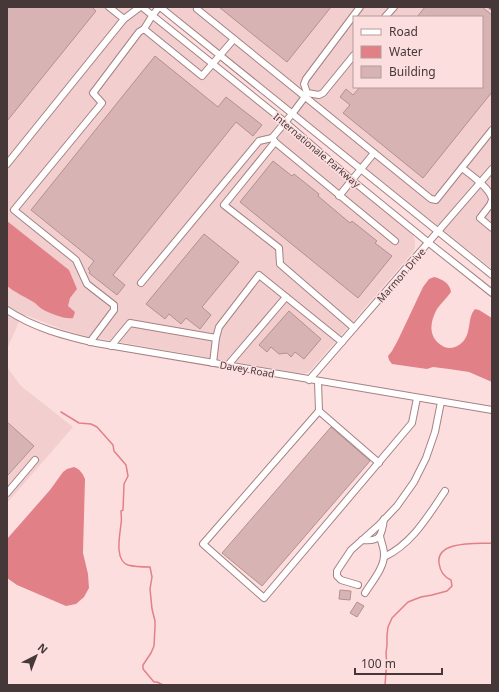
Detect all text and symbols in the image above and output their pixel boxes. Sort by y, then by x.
legend [353,16,483,88]
text: Road [389,23,418,40]
text: Water [389,43,423,60]
text: Building [389,63,436,80]
street label: Internationale Parkway [271,110,364,191]
street label: Marmon Drive [373,245,429,305]
street label: Davey Road [219,357,275,381]
north arrow [16,636,56,676]
text: N [35,640,51,657]
scale bar [355,650,442,676]
text: 100 m [361,655,396,672]

